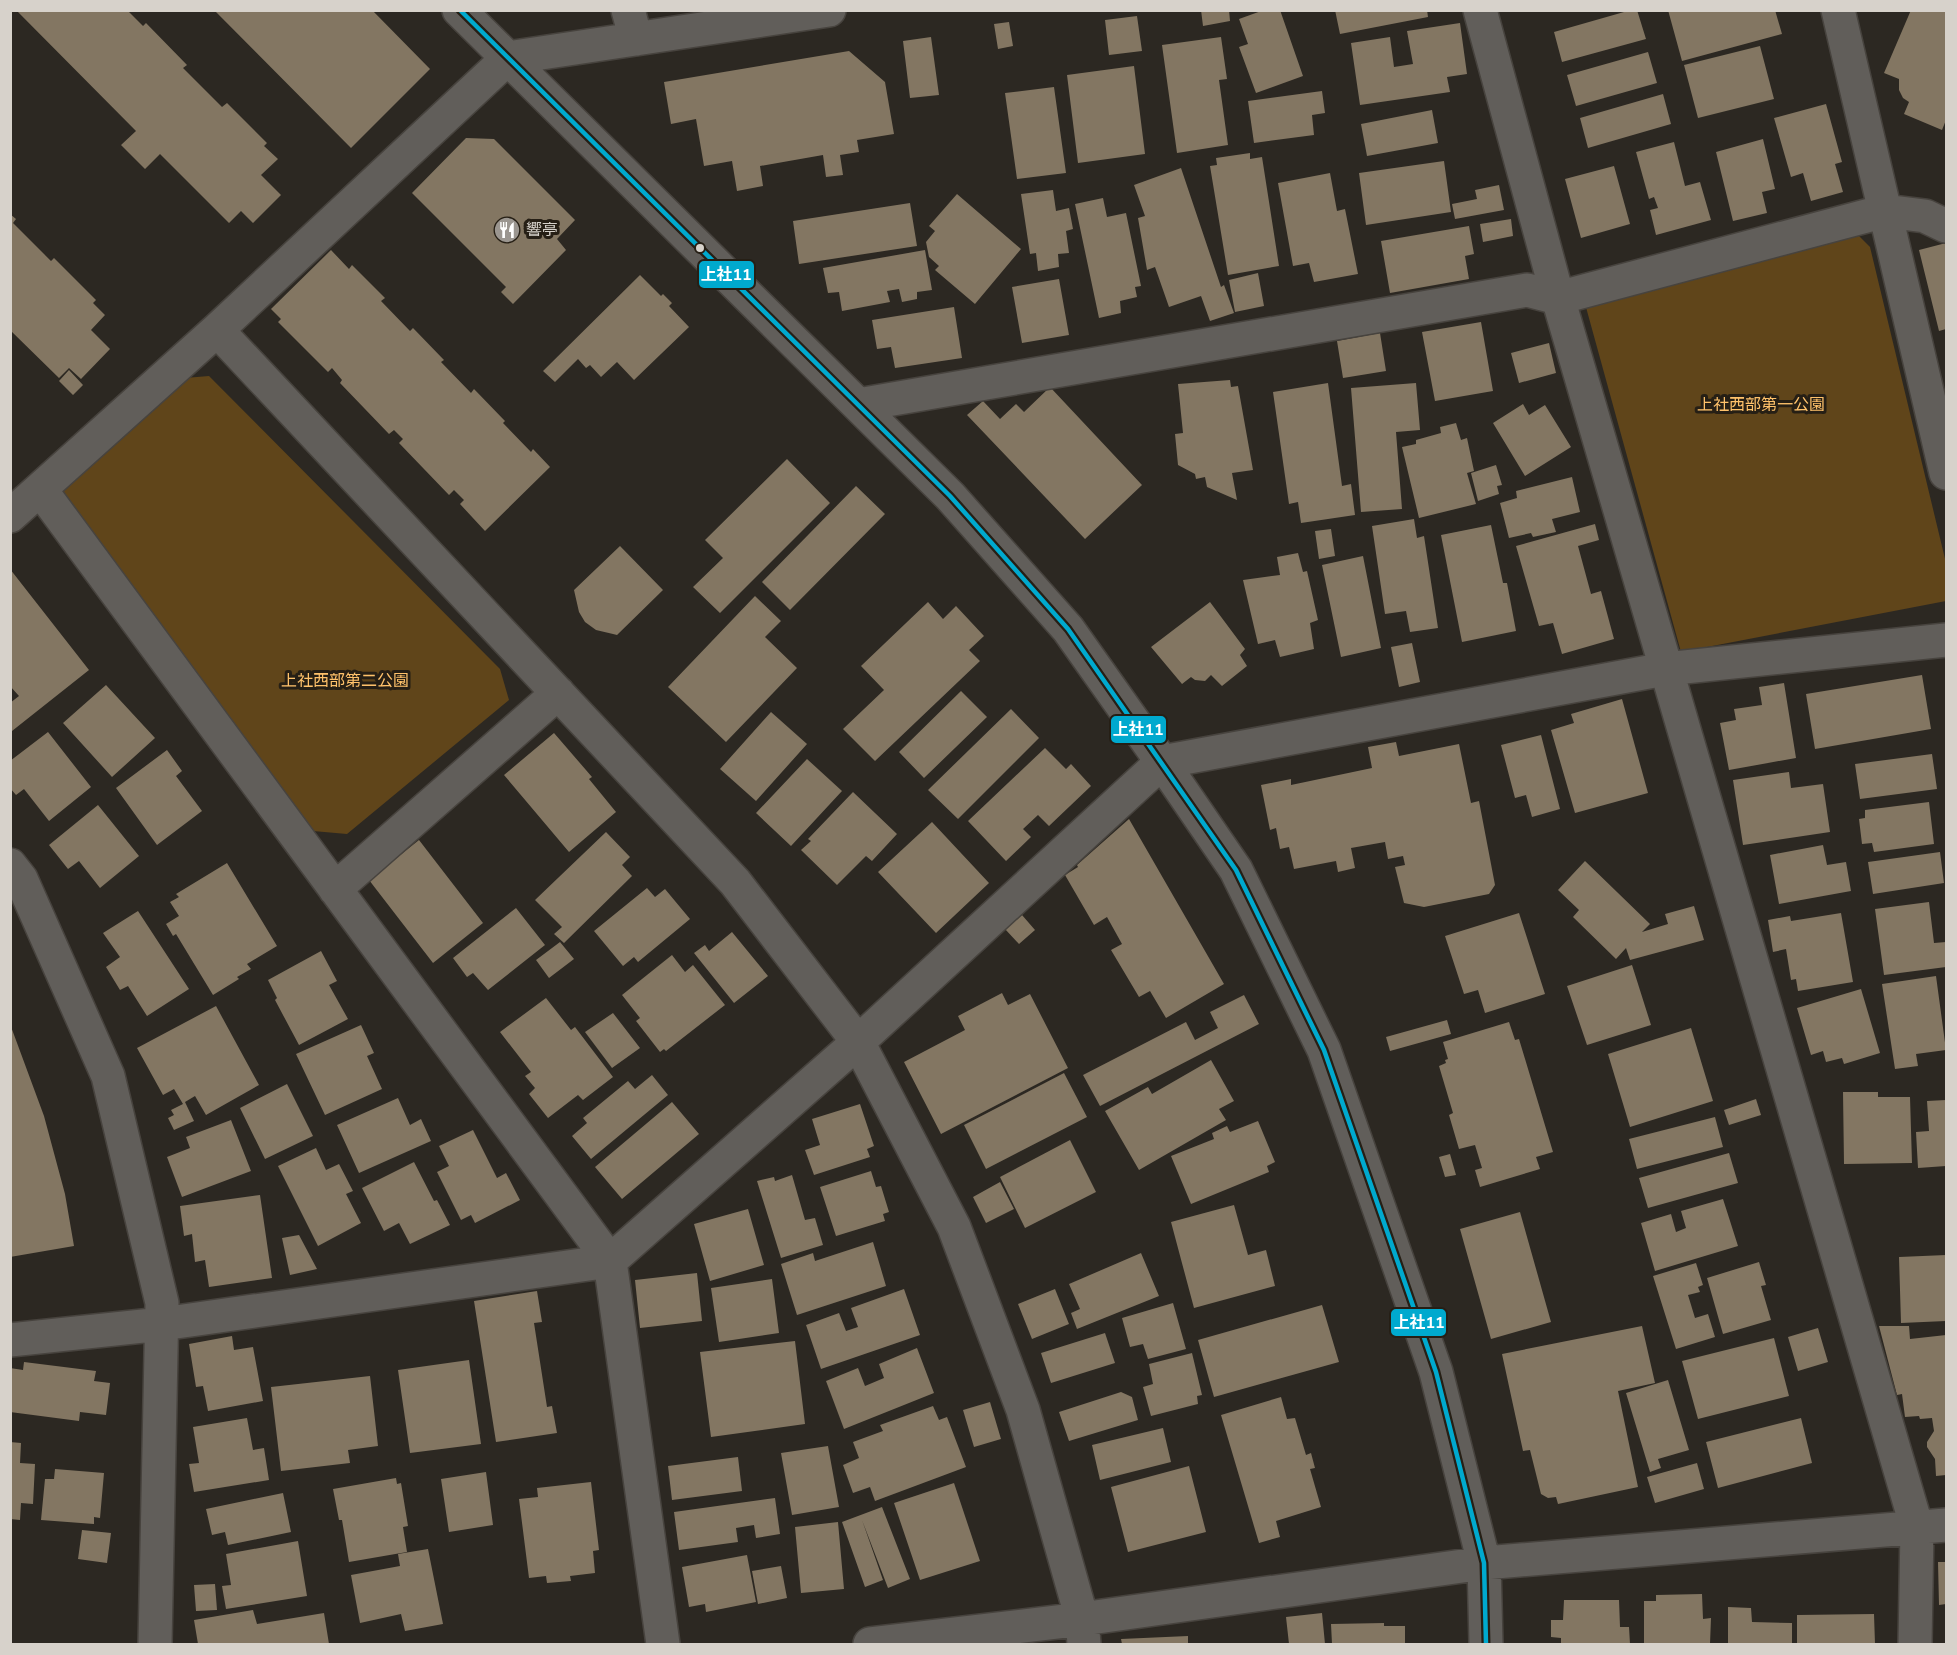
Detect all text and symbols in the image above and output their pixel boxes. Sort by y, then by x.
restaurant icon: 響亭 [492,215,522,245]
place label: 響亭 [526,219,558,241]
unlabelled marker [694,242,706,254]
line badge: 上社11 [698,260,755,289]
text: 上社11 [700,264,752,286]
park label: 上社西部第一公園 [1697,394,1825,416]
park label: 上社西部第二公園 [281,670,409,692]
line badge: 上社11 [1110,715,1167,744]
text: 上社11 [1112,719,1164,741]
line badge: 上社11 [1390,1308,1447,1337]
text: 上社11 [1393,1312,1445,1334]

